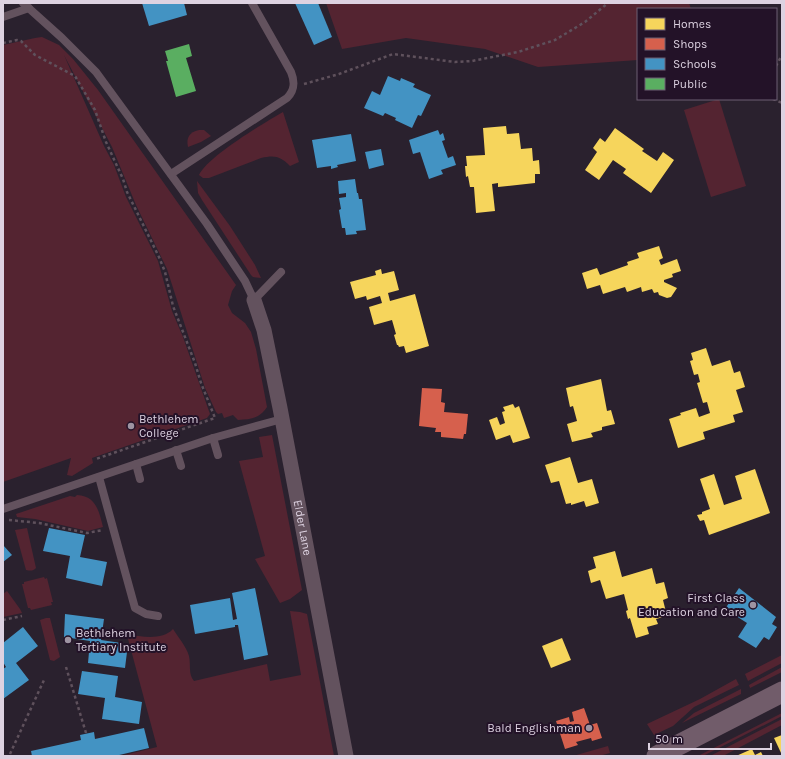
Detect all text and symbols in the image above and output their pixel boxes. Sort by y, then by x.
legend [637,8,777,100]
text: Homes [673,17,711,31]
text: Shops [673,37,707,51]
text: Schools [673,57,716,71]
text: Public [673,77,707,91]
place label: Bethlehem College [139,412,199,440]
marker: Bethlehem College [126,421,136,431]
street label: Elder Lane [291,499,315,557]
place label: First Class Education and Care [638,591,745,619]
marker: First Class Education and Care [748,600,758,610]
place label: Bethlehem Tertiary Institute [76,626,167,654]
marker: Bethlehem Tertiary Institute [63,635,73,645]
place label: Bald Englishman [487,721,581,735]
marker: Bald Englishman [584,723,594,733]
scale bar [649,725,771,751]
text: 50 m [655,732,683,746]

